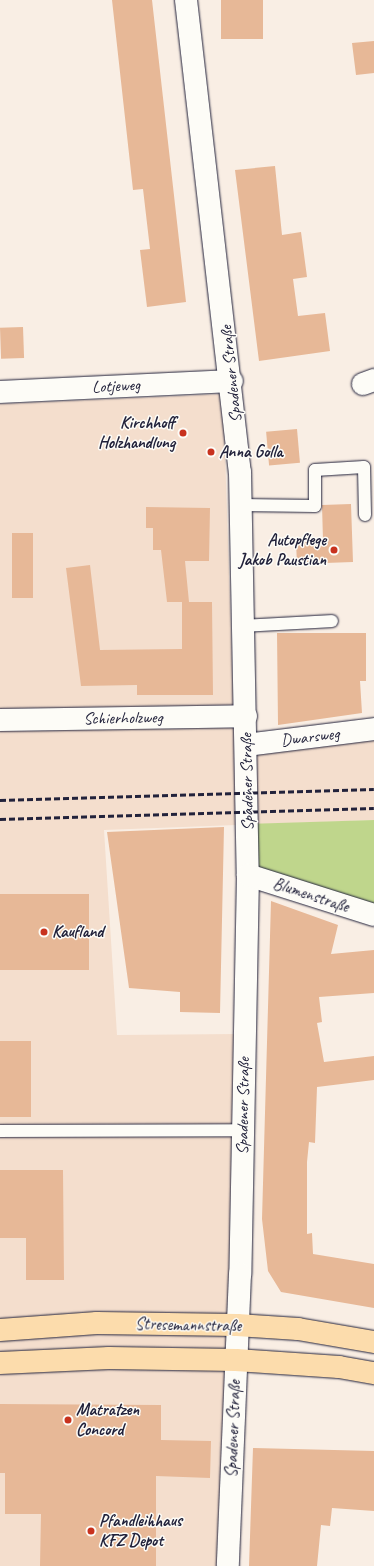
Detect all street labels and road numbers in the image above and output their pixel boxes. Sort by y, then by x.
street label: Spadener Straße [216,324,246,424]
street label: Lotjeweg [91,375,141,397]
street label: Schierholzweg [83,707,163,729]
street label: Dwarsweg [280,723,340,751]
street label: Spadener Straße [236,733,258,831]
street label: Blumenstraße [270,873,352,917]
street label: Spadener Straße [232,1057,254,1155]
street label: Stresemannstraße [135,1314,241,1336]
street label: Spadener Straße [221,1380,245,1478]

